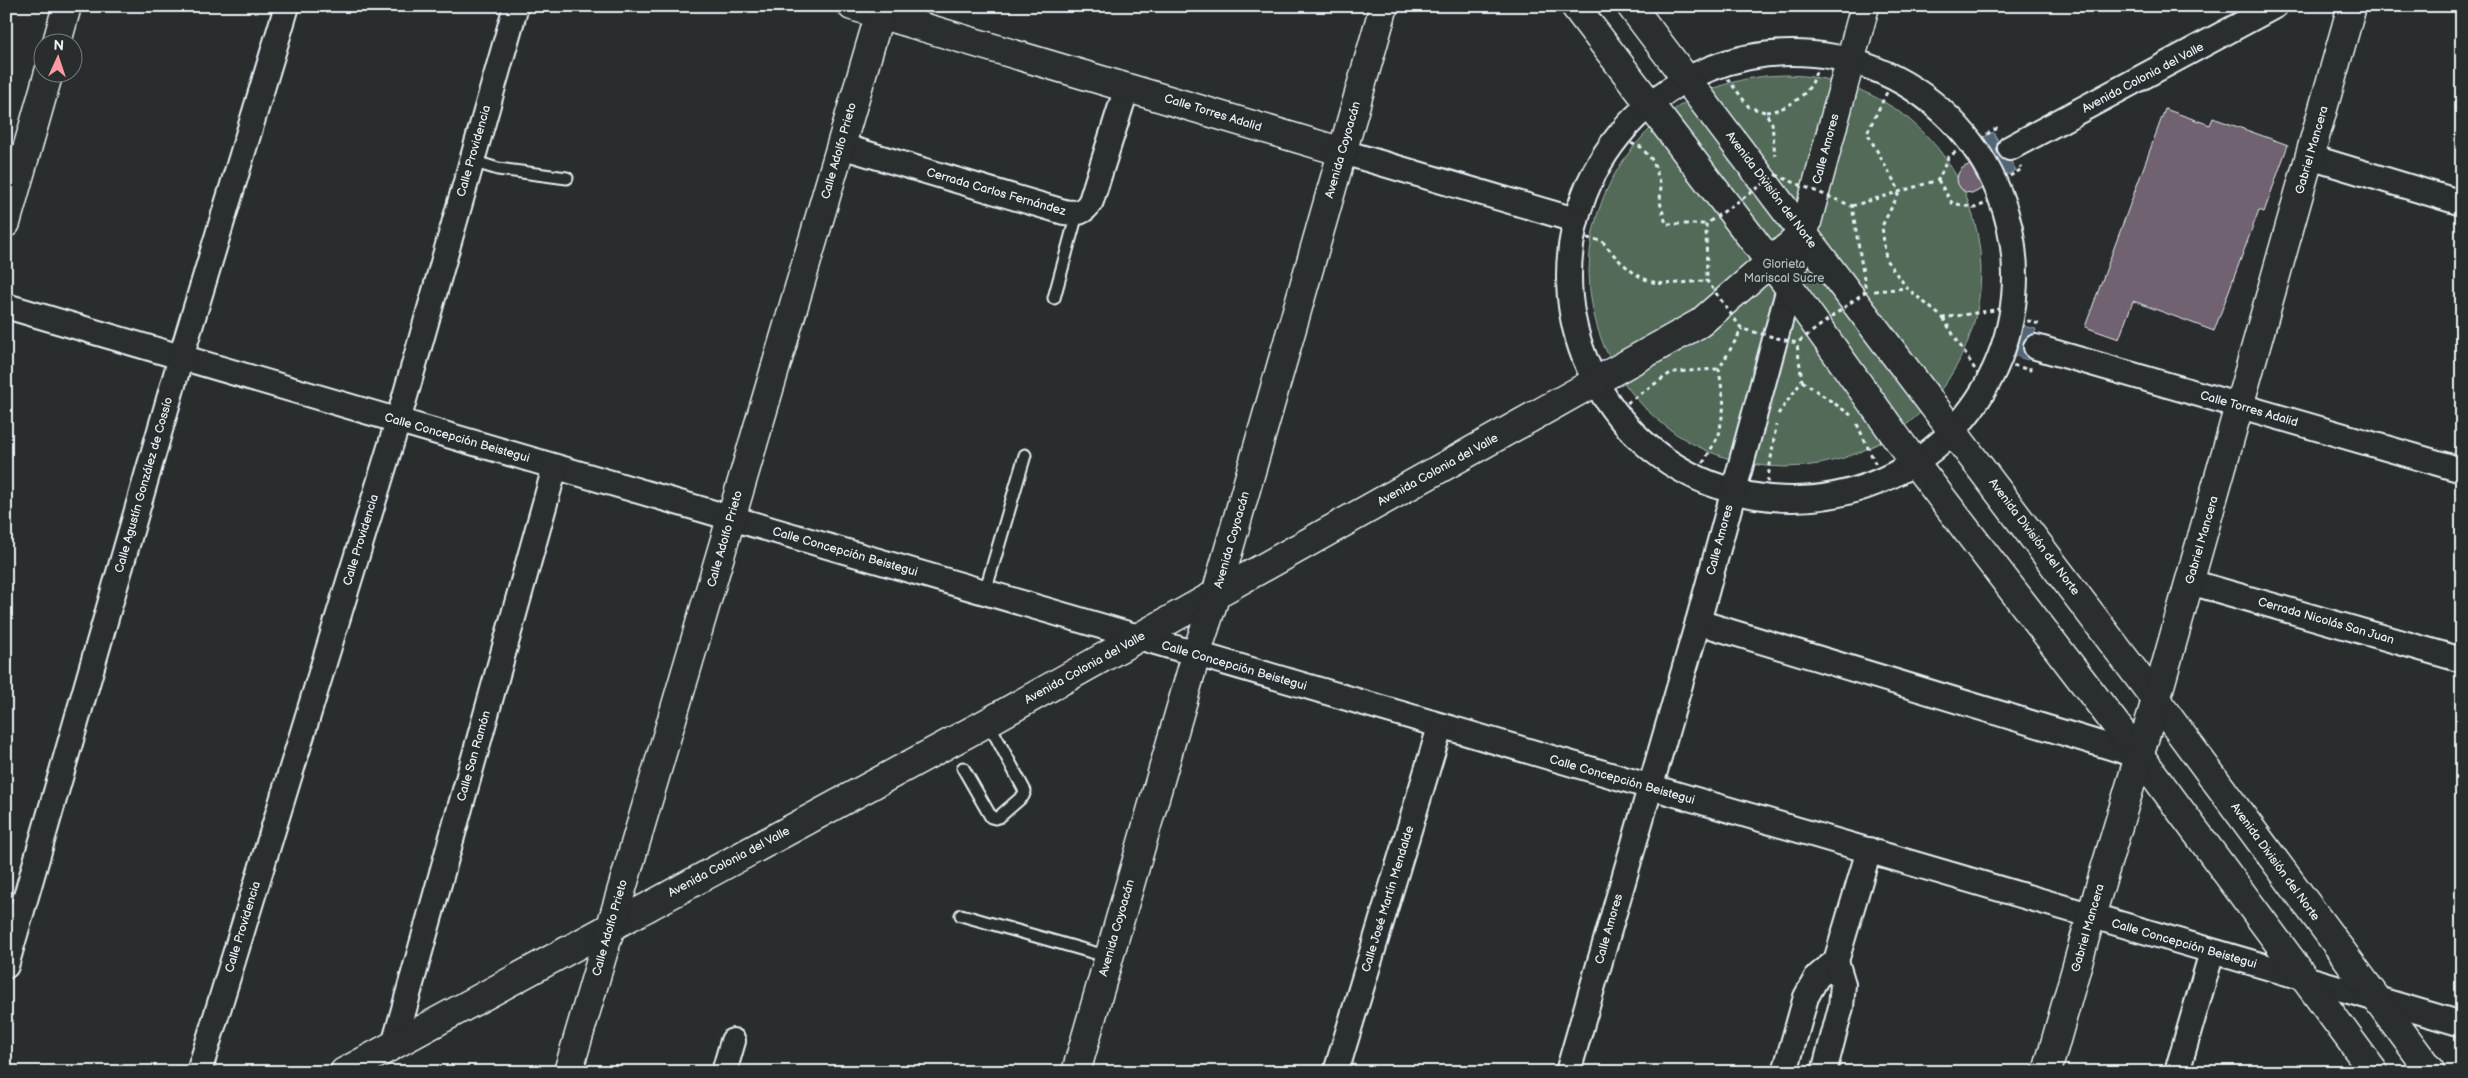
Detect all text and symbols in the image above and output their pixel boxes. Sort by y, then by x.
north arrow [32,32,82,82]
text: N [53,37,64,54]
street label: Avenida Colonia del Valle [2080,39,2206,117]
street label: Calle Torres Adalid [1162,91,1264,135]
street label: Avenida Coyoacán [1322,100,1364,200]
street label: Calle Adolfo Prieto [818,101,860,201]
street label: Calle Providencia [454,103,494,199]
street label: Gabriel Mancera [2292,104,2332,196]
street label: Calle Amores [1809,112,1843,186]
street label: Avenida División del Norte [1722,129,1820,251]
street label: Cerrada Carlos Fernández [925,165,1068,219]
park label: Glorieta Mariscal Sucre [1744,257,1824,286]
street label: Calle Torres Adalid [2198,388,2300,430]
street label: Calle Agustín González de Cossío [112,395,176,574]
street label: Calle Concepción Beistegui [383,410,532,466]
street label: Avenida Colonia del Valle [1375,431,1501,509]
street label: Avenida División del Norte [1985,476,2083,598]
street label: Calle Adolfo Prieto [704,489,746,589]
street label: Avenida Coyoacán [1211,490,1253,590]
street label: Calle Providencia [340,492,382,587]
street label: Gabriel Mancera [2182,494,2222,586]
street label: Calle Amores [1703,503,1737,577]
street label: Calle Concepción Beistegui [771,524,920,580]
street label: Cerrada Nicolás San Juan [2256,594,2396,648]
street label: Avenida Colonia del Valle [1022,629,1148,707]
street label: Calle Concepción Beistegui [1160,638,1309,694]
street label: Calle San Ramón [454,709,494,803]
street label: Calle Concepción Beistegui [1548,752,1697,808]
street label: Avenida División del Norte [2227,800,2323,924]
street label: Avenida Colonia del Valle [666,823,792,901]
street label: Calle José Martín Mendalde [1359,824,1417,974]
street label: Calle Adolfo Prieto [589,878,631,978]
street label: Avenida Coyoacán [1096,878,1138,978]
street label: Calle Providencia [222,879,264,974]
street label: Gabriel Mancera [2068,882,2108,974]
street label: Calle Amores [1592,892,1626,966]
street label: Calle Concepción Beistegui [2110,916,2259,972]

